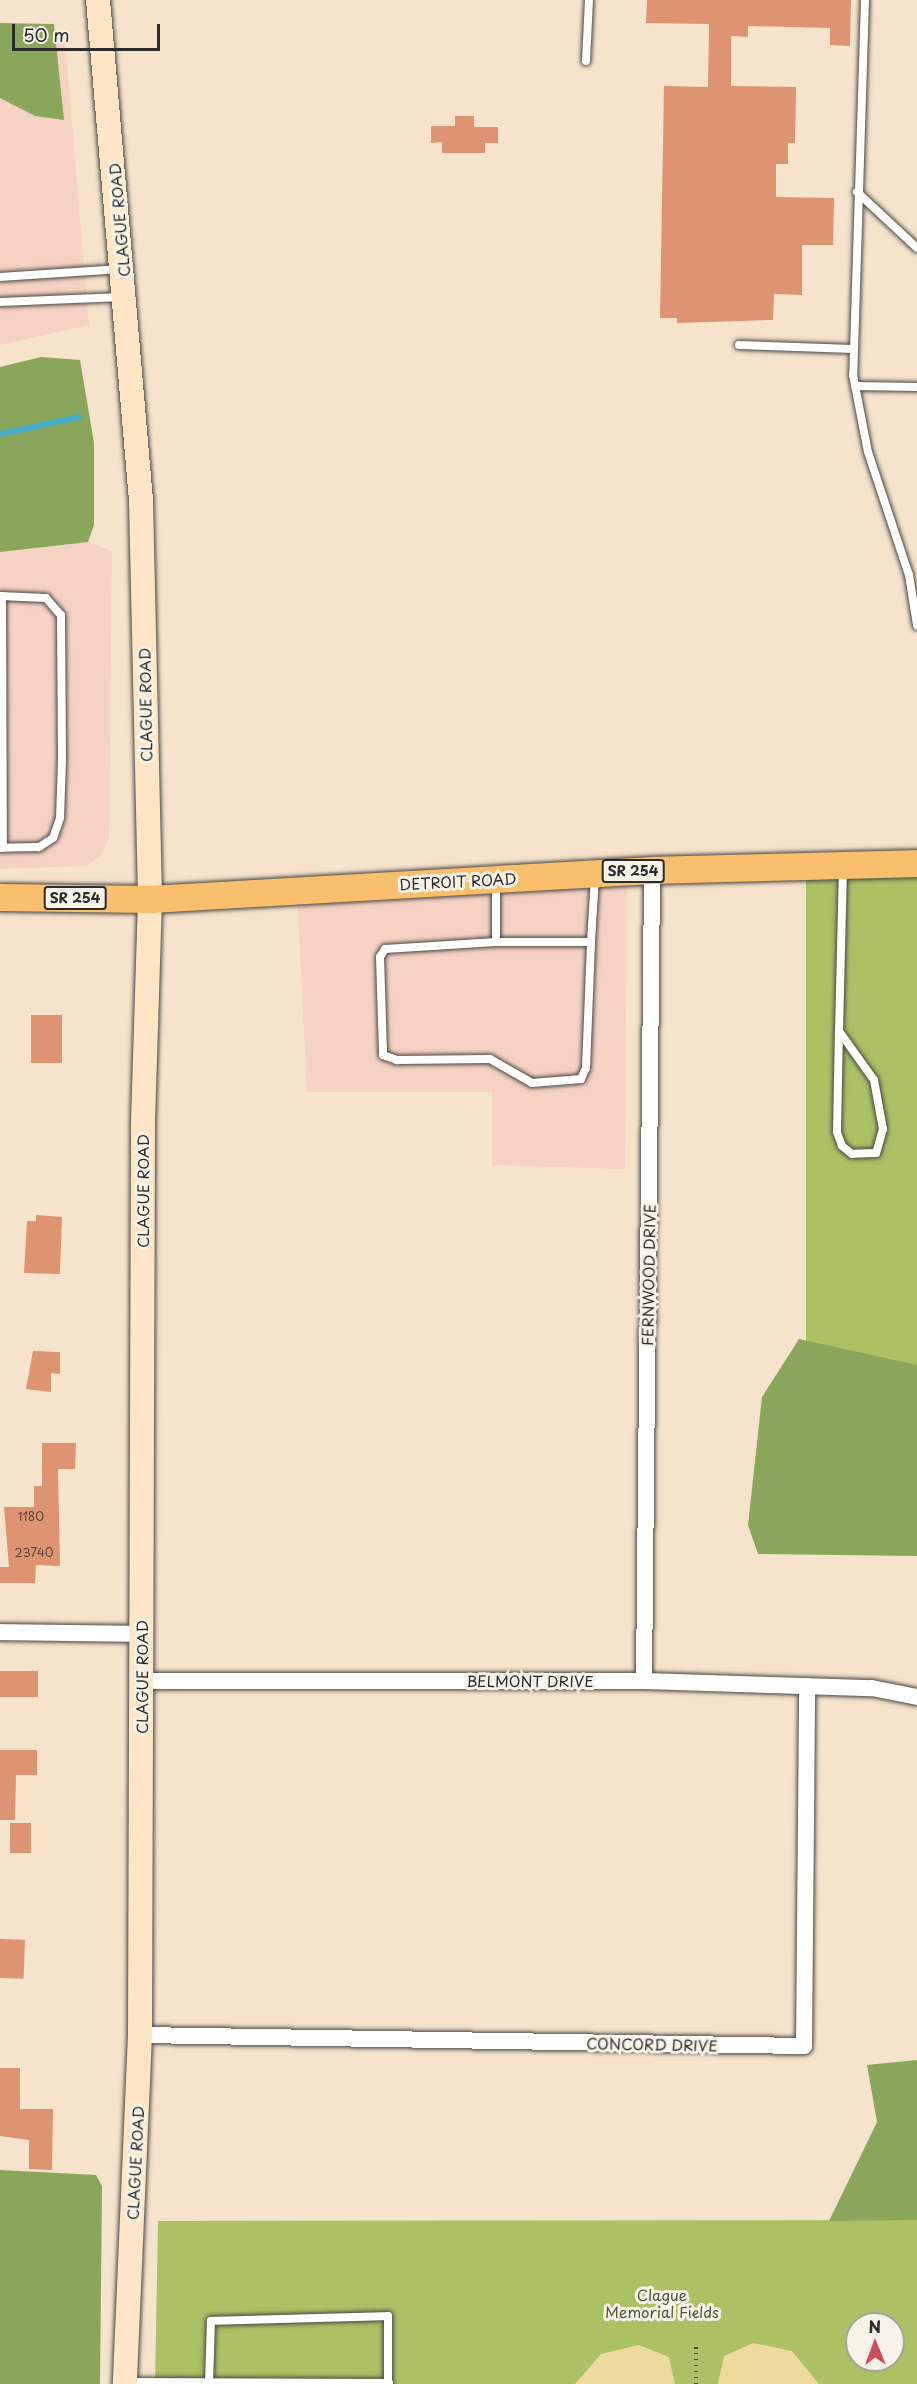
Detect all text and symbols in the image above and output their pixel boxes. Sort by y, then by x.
scale bar [15,12,164,50]
text: 50 m [23,21,70,48]
street label: CLAGUE ROAD [105,162,133,278]
street label: CLAGUE ROAD [135,648,155,762]
road number: SR 254 [600,860,666,882]
street label: DETROIT ROAD [399,869,517,893]
road number: SR 254 [42,887,108,909]
street label: CLAGUE ROAD [134,1134,152,1248]
street label: FERNWOOD DRIVE [638,1203,658,1347]
house number: 1180 [18,1510,44,1524]
house number: 23740 [15,1546,53,1560]
street label: CLAGUE ROAD [133,1620,151,1734]
street label: BELMONT DRIVE [466,1672,594,1690]
street label: CONCORD DRIVE [586,2034,718,2054]
street label: CLAGUE ROAD [123,2105,147,2221]
park label: Clague Memorial Fields [605,2285,719,2320]
north arrow [845,2312,905,2372]
text: N [868,2314,881,2338]

